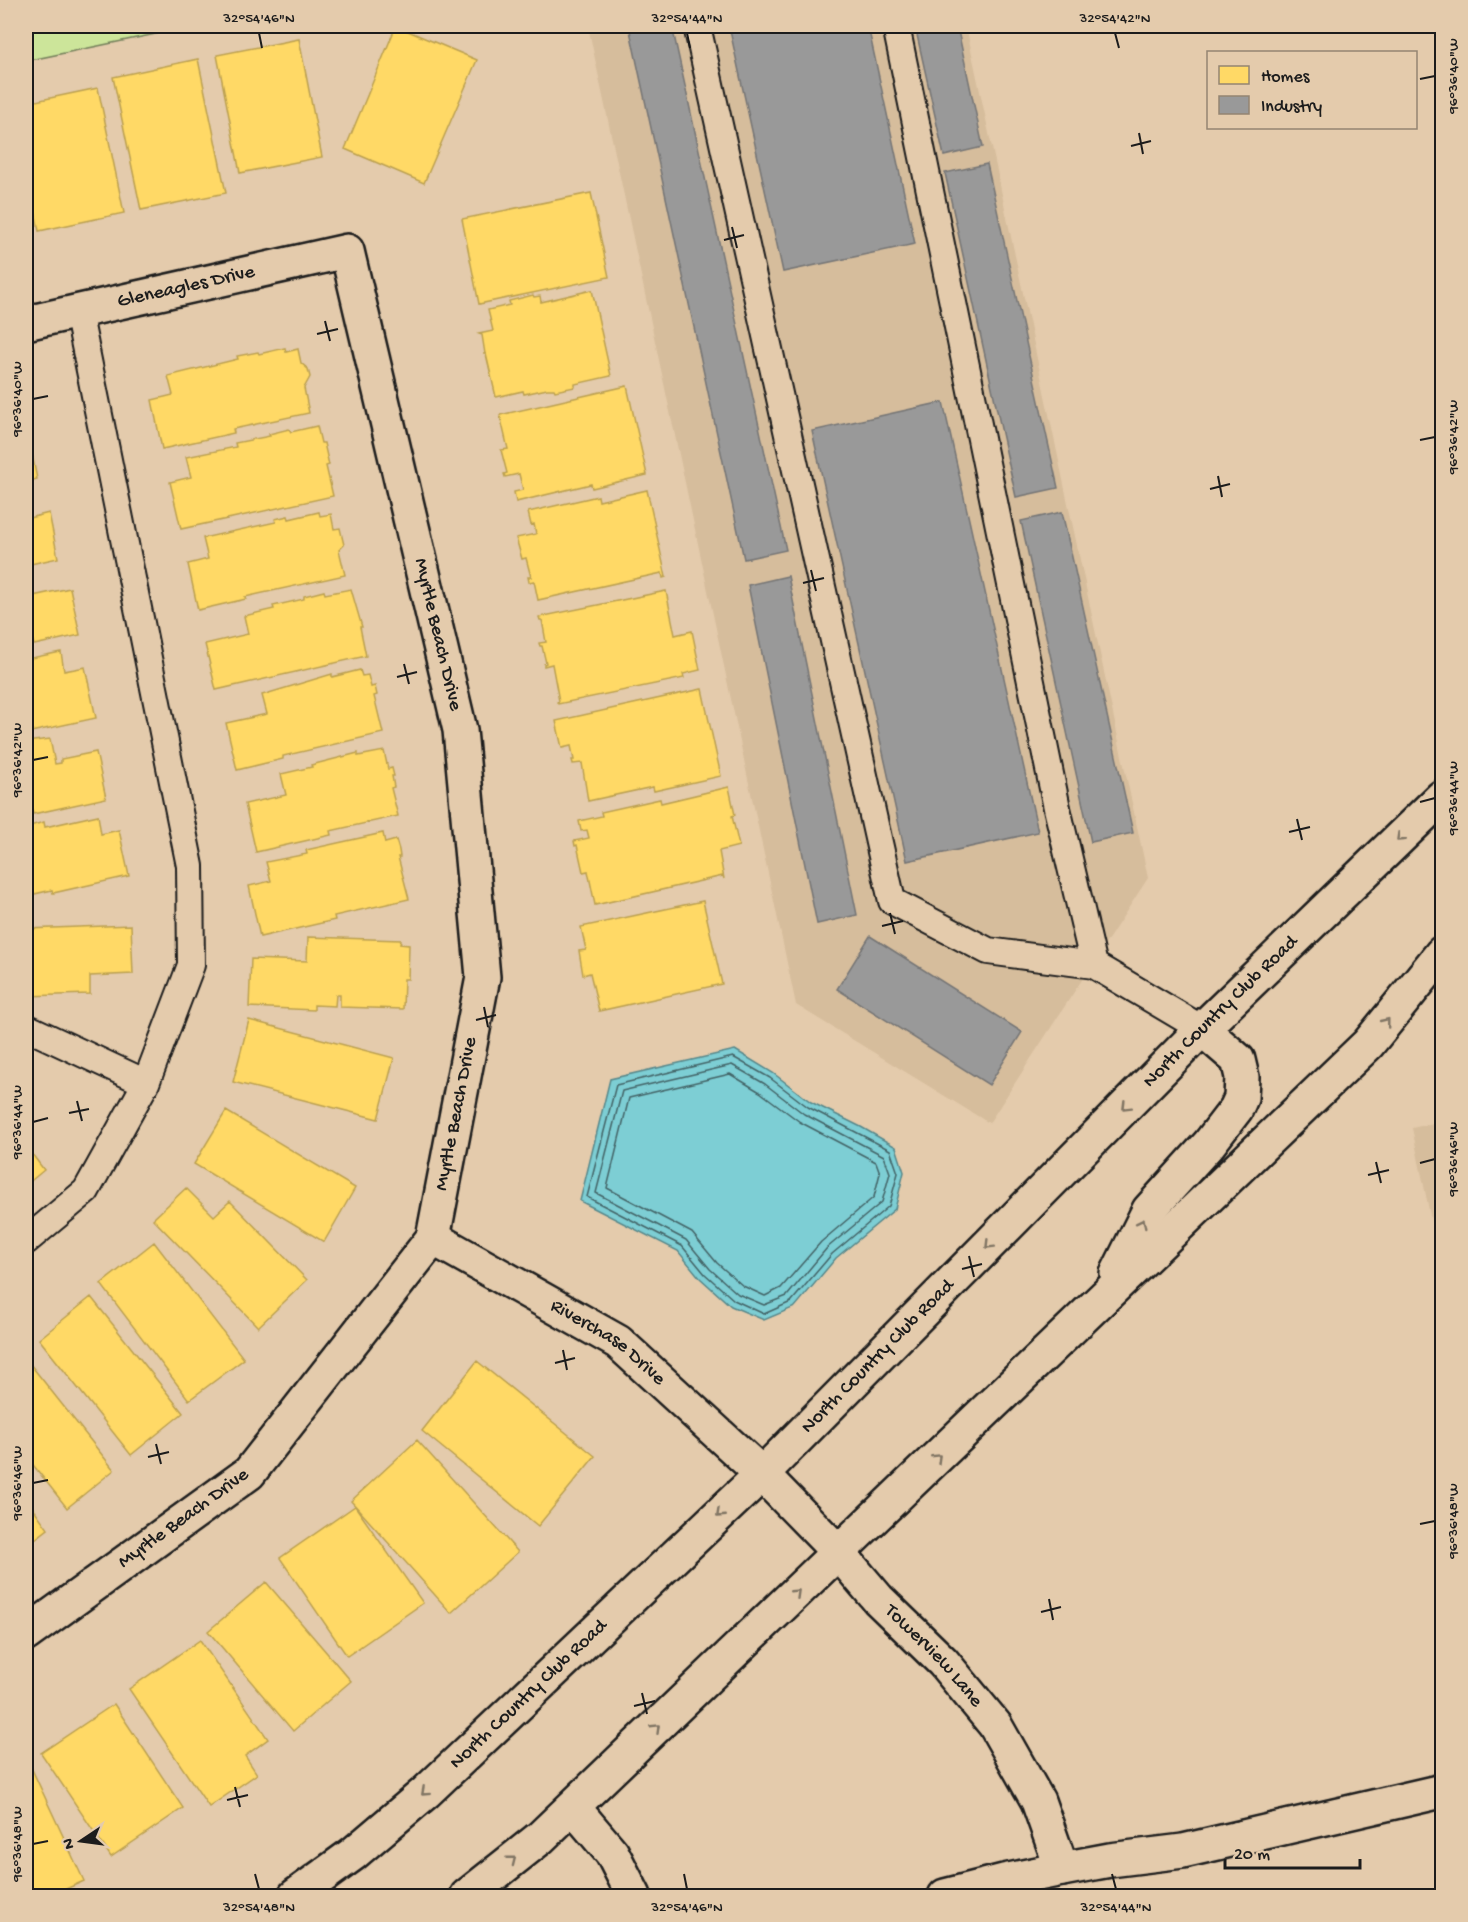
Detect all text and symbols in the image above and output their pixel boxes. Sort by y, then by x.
text: 32°54'46"N [222,10,295,28]
text: 32°54'44"N [651,10,723,28]
text: 32°54'42"N [1078,10,1151,28]
text: 96°36'40"W [1445,38,1463,115]
legend [1207,51,1417,129]
text: Homes [1261,67,1311,88]
text: Industry [1261,97,1322,118]
street label: Gleneagles Drive [115,260,258,314]
text: 96°36'40"W [9,361,27,438]
text: 96°36'42"W [1445,400,1463,475]
street label: Myrtle Beach Drive [408,556,467,714]
text: 96°36'42"W [9,723,27,798]
text: 96°36'44"W [1445,761,1463,836]
one-way arrow [1397,830,1408,841]
street label: North Country Club Road [1138,929,1304,1093]
one-way arrow [1379,1017,1390,1028]
street label: Myrtle Beach Drive [431,1035,483,1193]
text: 96°36'44"W [9,1085,27,1160]
one-way arrow [1122,1098,1133,1109]
text: 96°36'46"W [1445,1121,1463,1197]
one-way arrow [1135,1219,1146,1230]
one-way arrow [985,1237,996,1248]
street label: North Country Club Road [797,1273,961,1439]
street label: Riverchase Drive [546,1295,670,1391]
text: 96°36'46"W [9,1445,27,1521]
one-way arrow [929,1454,940,1465]
street label: Myrtle Beach Drive [114,1463,254,1574]
text: 96°36'48"W [1445,1483,1463,1560]
one-way arrow [716,1507,726,1518]
one-way arrow [789,1590,800,1601]
street label: Towerview Lane [879,1599,988,1713]
street label: North Country Club Road [445,1613,614,1774]
one-way arrow [649,1724,659,1735]
one-way arrow [421,1785,432,1796]
text: 96°36'48"W [9,1806,27,1883]
north arrow [51,1811,111,1871]
scale bar [1225,1832,1360,1870]
text: N [59,1836,80,1851]
text: 20 m [1234,1845,1270,1866]
one-way arrow [506,1857,517,1868]
text: 32°54'48"N [222,1899,295,1917]
text: 32°54'46"N [650,1899,723,1917]
text: 32°54'44"N [1080,1899,1152,1917]

